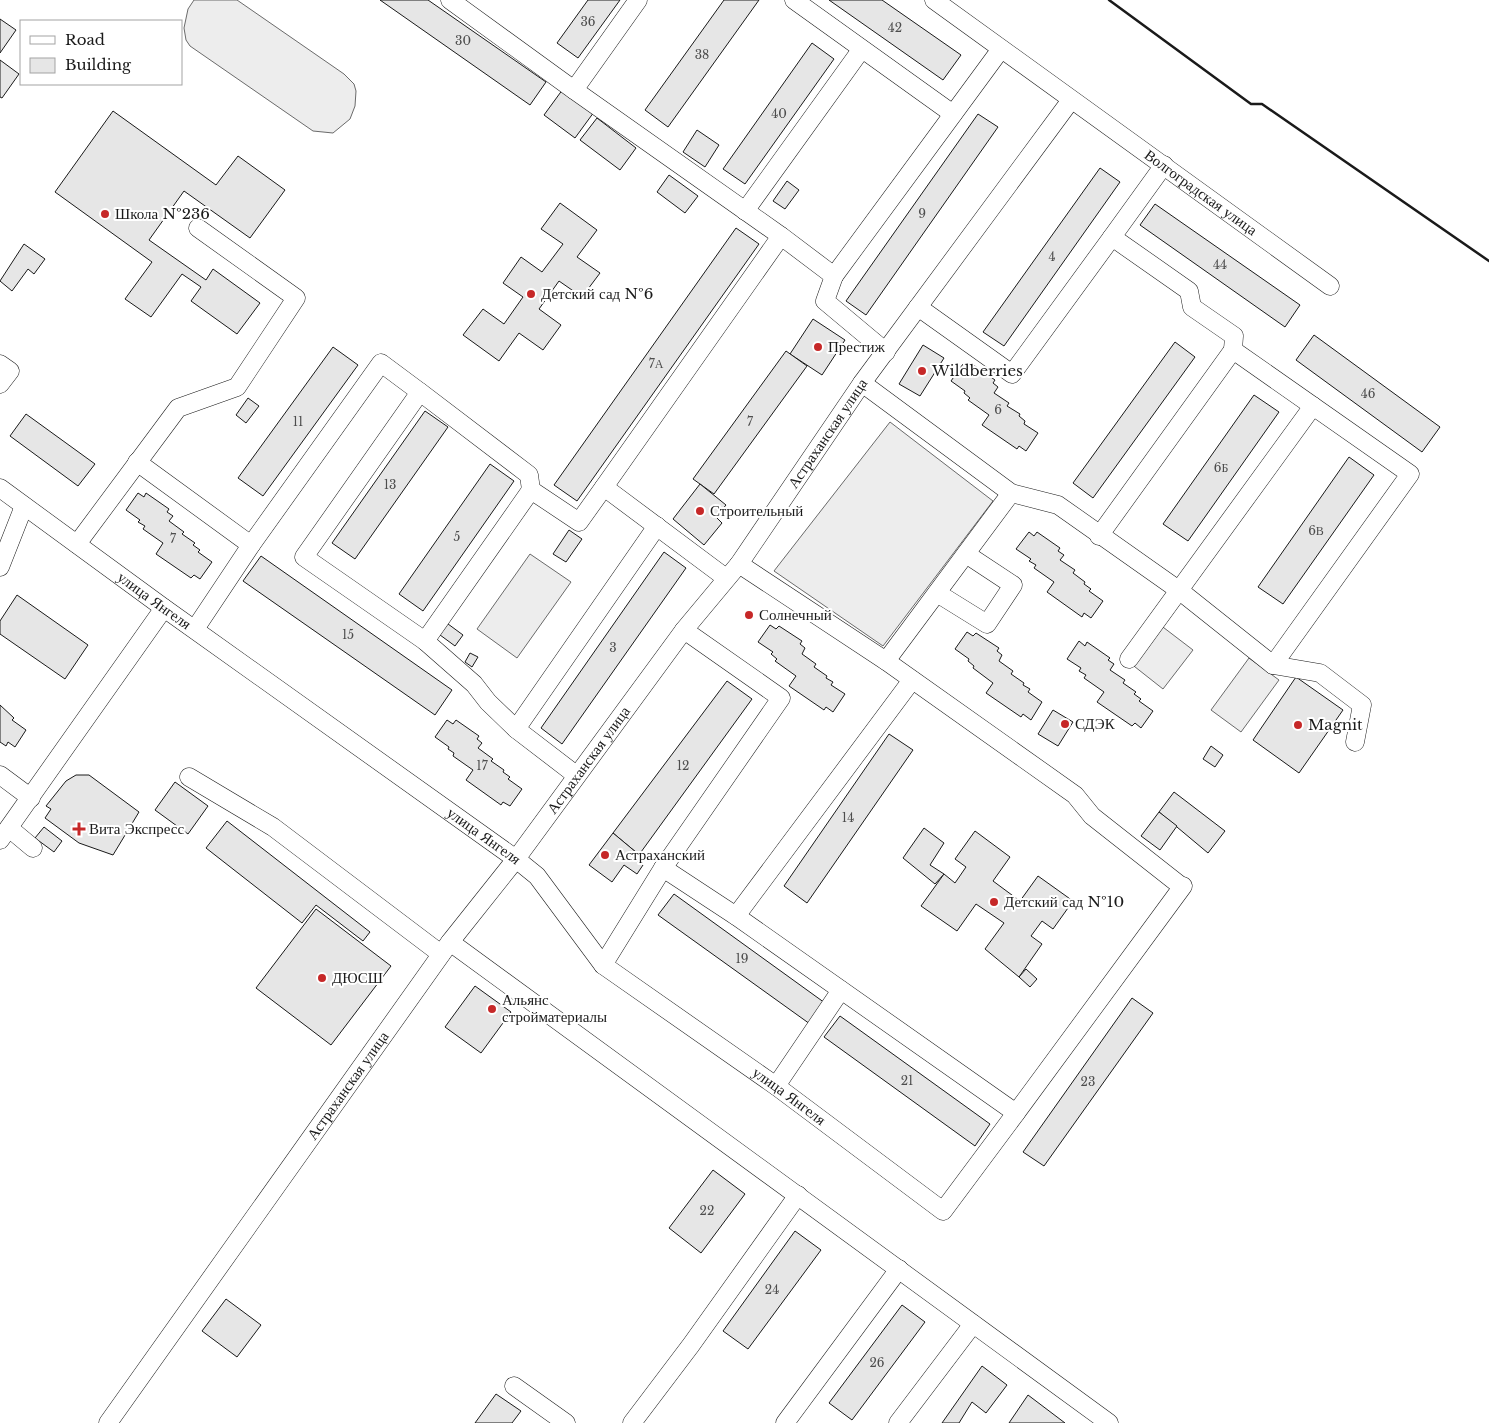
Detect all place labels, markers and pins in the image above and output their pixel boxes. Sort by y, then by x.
place label: Школа №236 [115,204,210,223]
marker: Школа №236 [99,208,111,220]
place label: Детский сад №6 [541,284,653,303]
marker: Детский сад №6 [525,288,537,300]
place label: Престиж [828,337,886,356]
marker: Престиж [812,341,824,353]
place label: Wildberries [931,361,1023,380]
marker: Wildberries [916,365,928,377]
place label: Строительный [710,501,803,520]
marker: Строительный [694,505,706,517]
place label: Солнечный [759,605,832,624]
marker: Солнечный [743,609,755,621]
place label: СДЭК [1075,714,1116,733]
place label: Magnit [1308,715,1363,734]
marker: СДЭК [1059,718,1071,730]
marker: Magnit [1292,719,1304,731]
place label: Вита Экспресс [89,819,184,838]
marker: Вита Экспресс [73,823,85,835]
place label: Астраханский [615,845,705,864]
marker: Астраханский [599,849,611,861]
place label: Детский сад №10 [1004,892,1124,911]
marker: Детский сад №10 [988,896,1000,908]
place label: ДЮСШ [332,968,383,987]
marker: ДЮСШ [316,972,328,984]
place label: Альянс стройматериалы [502,990,607,1026]
marker: Альянс стройматериалы [486,1003,498,1015]

